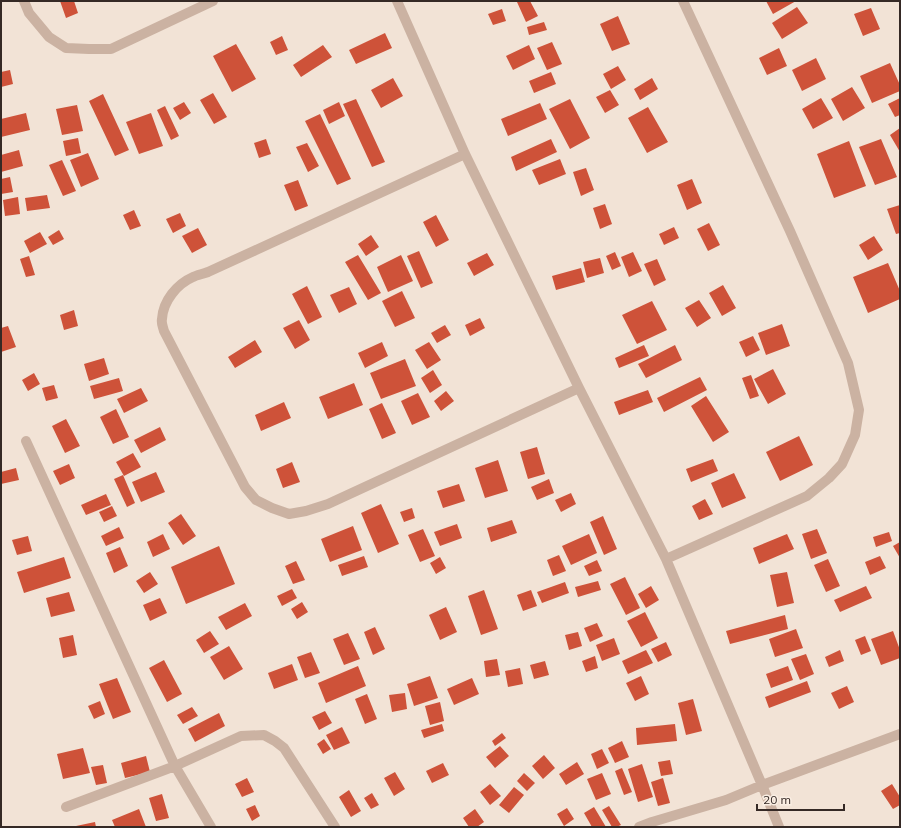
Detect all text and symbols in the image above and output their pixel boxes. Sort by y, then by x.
scale bar [757,786,844,812]
text: 20 m [763,792,791,807]

